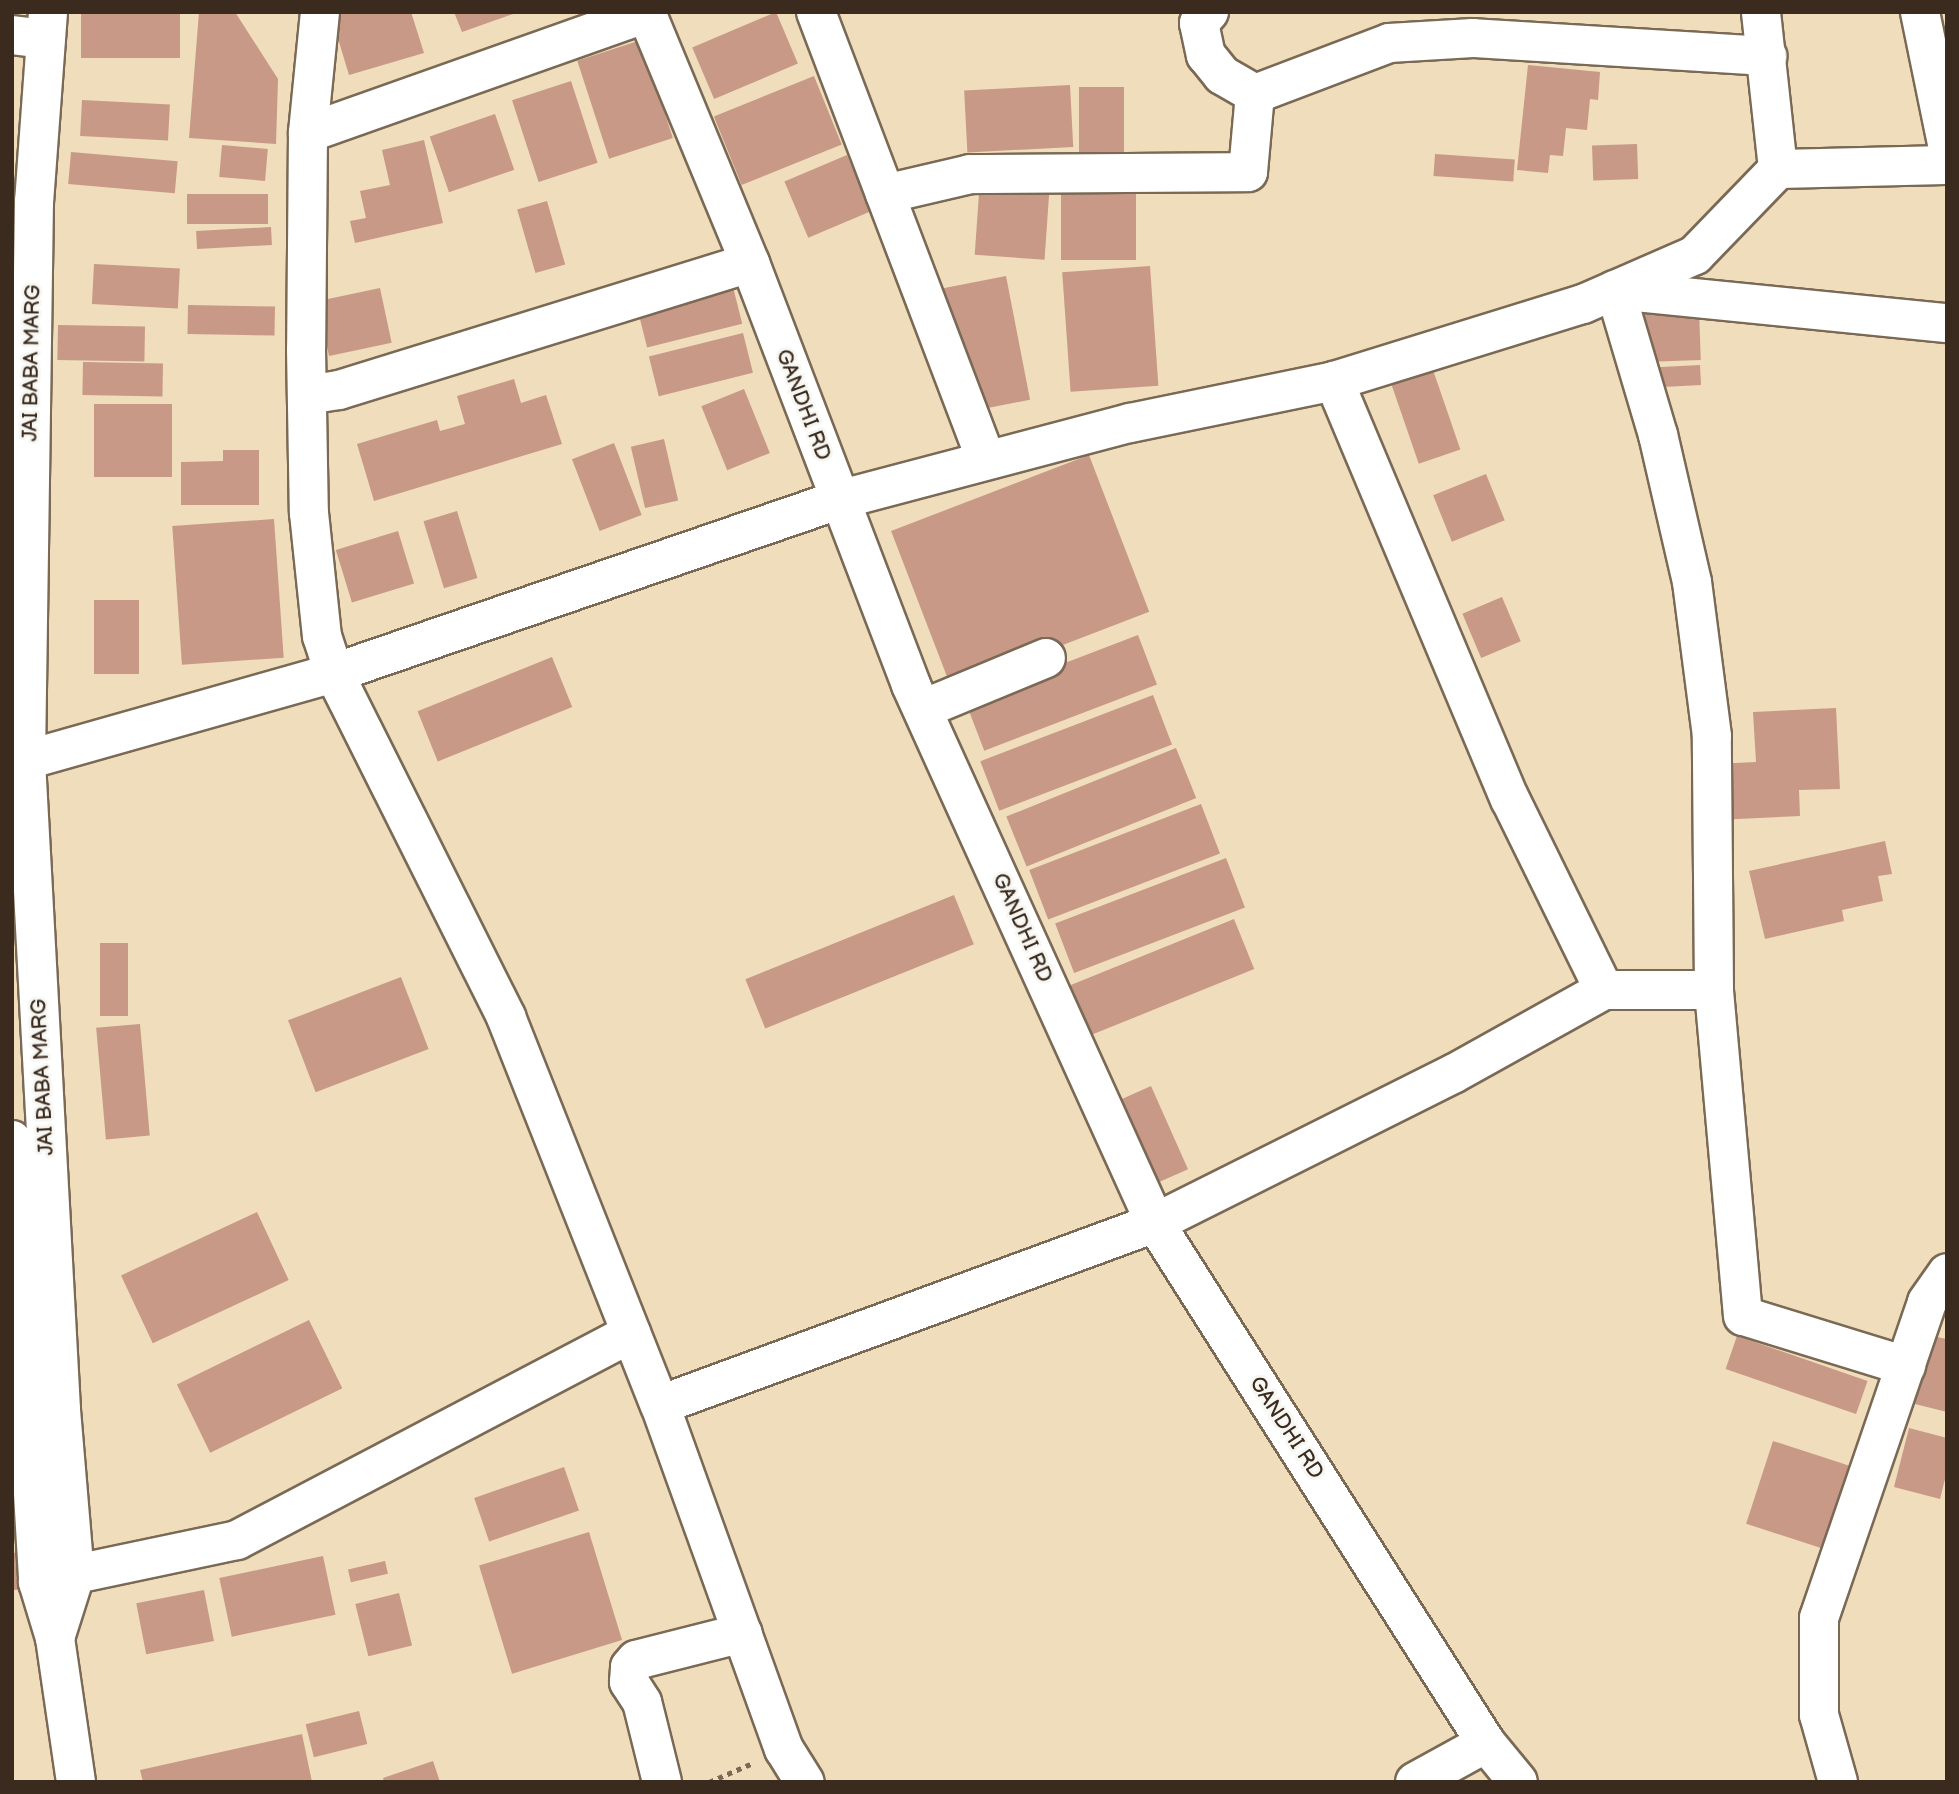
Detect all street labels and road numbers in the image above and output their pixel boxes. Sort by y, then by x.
street label: JAI BABA MARG [18,284,46,442]
street label: GANDHI RD [770,346,836,464]
street label: GANDHI RD [987,869,1057,987]
street label: JAI BABA MARG [26,998,60,1156]
street label: GANDHI RD [1244,1372,1328,1484]

